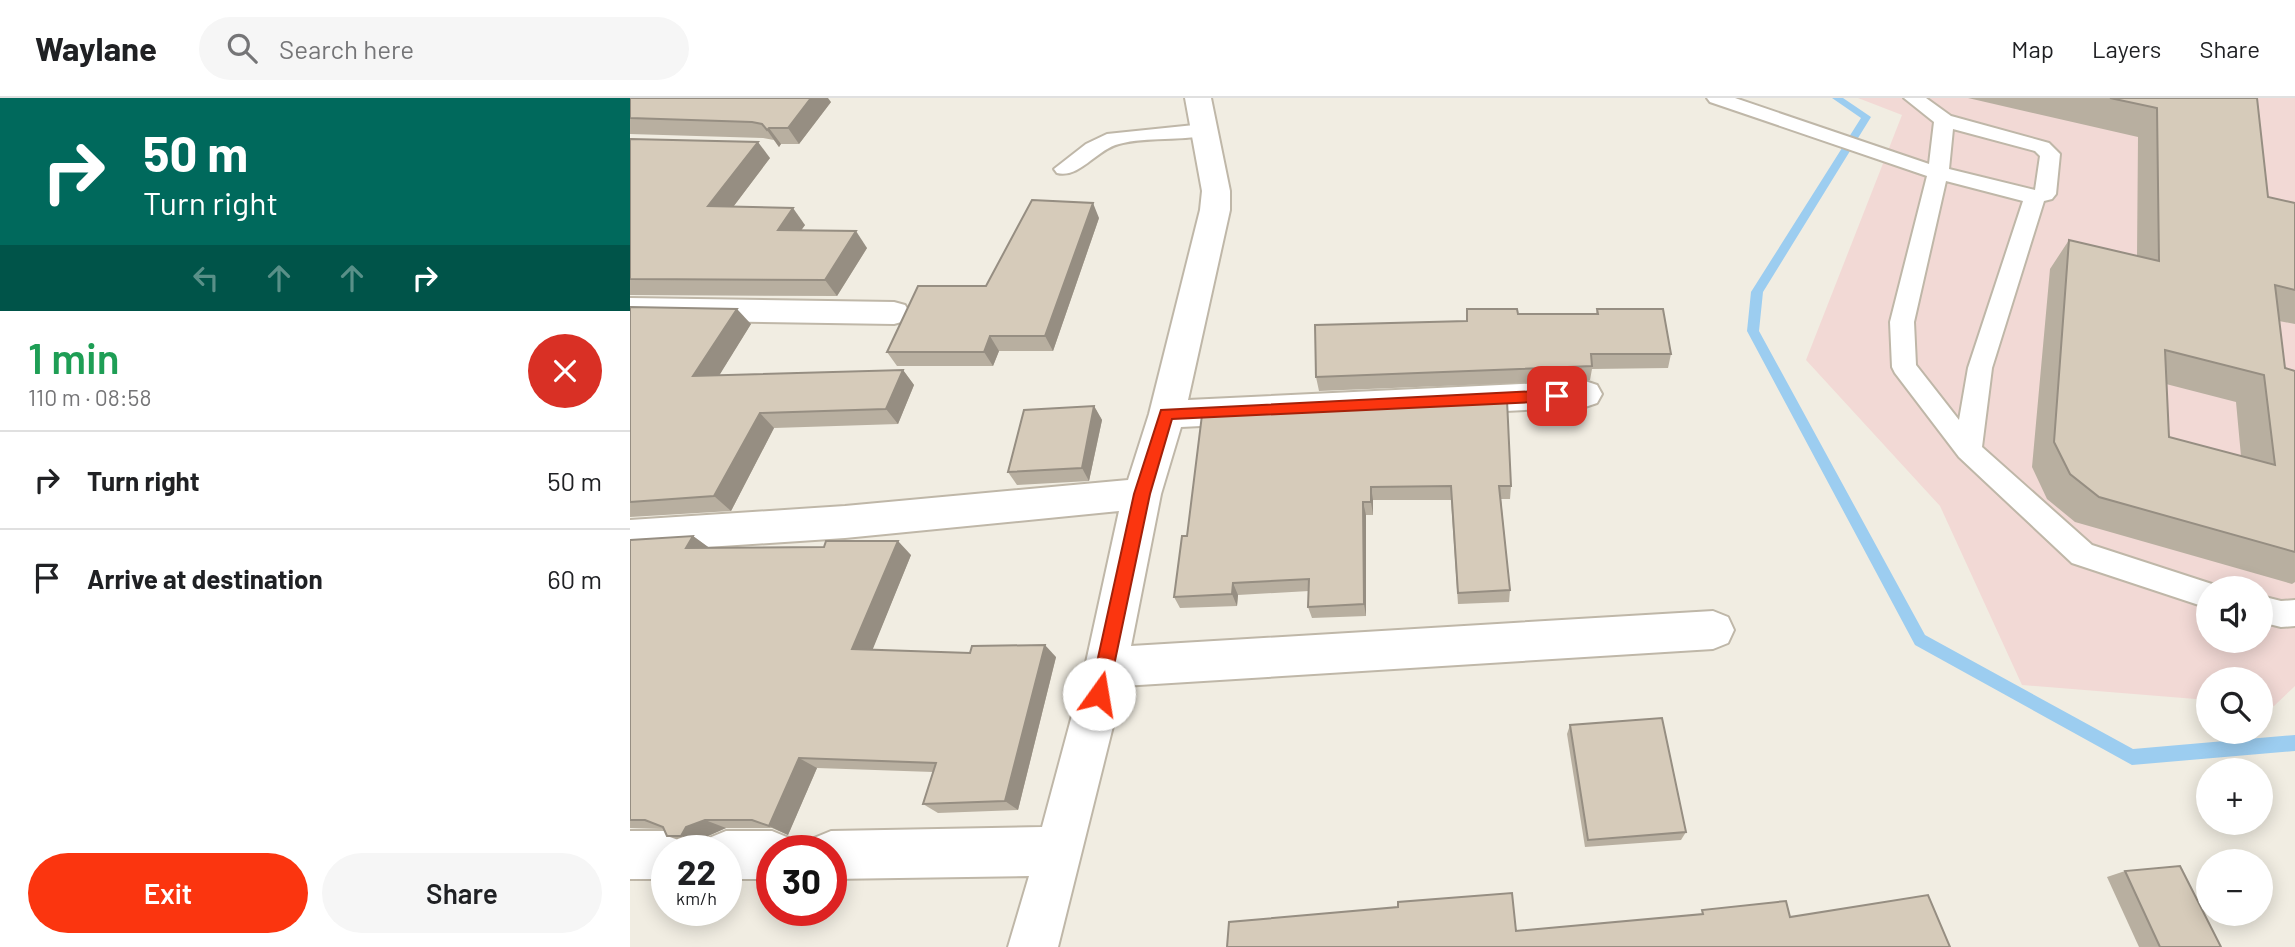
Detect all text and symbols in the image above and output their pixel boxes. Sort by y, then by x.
search box [199,17,689,80]
text: Waylane [35,28,157,68]
icon: search [223,29,261,67]
text: Search here [279,33,414,64]
text: Map [2011,34,2054,63]
text: Layers [2092,34,2161,63]
text: Share [2199,34,2260,63]
text: 50 m [143,123,248,182]
icon: right [28,126,119,217]
text: Turn right [143,183,278,221]
icon: left [187,259,225,297]
icon: ahead [260,259,298,297]
icon: ahead [333,259,371,297]
icon: right [406,259,444,297]
text: 1 min [28,332,120,382]
button: close [528,334,602,408]
pin [1527,366,1587,426]
icon: arrive [1538,377,1576,415]
text: 110 m · 08:58 [28,383,151,411]
icon: right [28,461,66,499]
text: Turn right [87,465,200,496]
text: 50 m [547,465,602,496]
icon: arrive [28,559,66,597]
text: Arrive at destination [87,563,323,594]
text: 60 m [547,563,602,594]
map controls [2196,576,2273,926]
button: sound [2196,576,2273,653]
position arrow [1062,657,1136,731]
button: search [2196,667,2273,744]
button: + [2196,758,2273,835]
speed limit sign: 30 [756,835,847,926]
button: − [2196,849,2273,926]
text: 22 [677,850,716,892]
button: Exit [28,853,308,933]
button: Share [322,853,602,933]
text: km/h [676,887,717,909]

